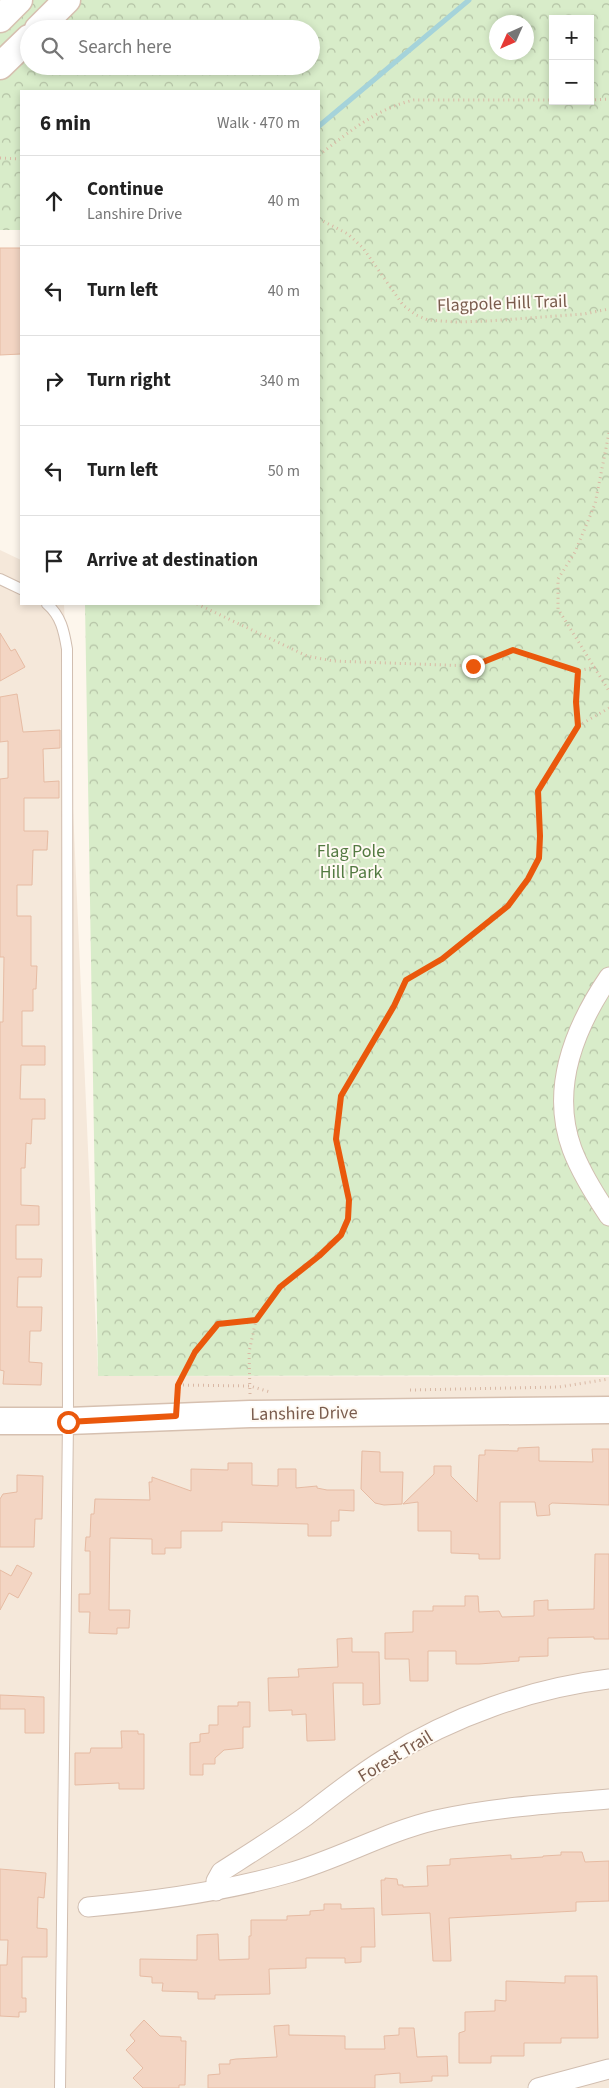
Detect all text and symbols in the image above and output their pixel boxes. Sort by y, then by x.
north arrow [489,15,534,60]
map controls [549,15,594,105]
button: + [549,15,594,60]
search box [20,20,320,75]
icon: search [38,34,66,62]
text: Search here [78,34,172,61]
button: − [549,60,594,105]
text: 6 min [40,108,91,138]
text: Walk · 470 m [217,112,300,134]
text: Continue [87,176,164,203]
icon: ahead [40,187,68,215]
text: 40 m [268,190,300,212]
text: Lanshire Drive [87,203,182,225]
icon: left [40,277,68,305]
text: Turn left [87,277,158,304]
text: 40 m [268,280,300,302]
street label: Flagpole Hill Trail [437,289,567,318]
icon: right [40,367,68,395]
text: Turn right [87,367,171,394]
text: 340 m [260,370,300,392]
icon: left [40,457,68,485]
text: Turn left [87,457,158,484]
text: 50 m [268,460,300,482]
icon: arrive [40,547,68,575]
text: Arrive at destination [87,547,258,574]
route end [462,655,485,678]
park label: Flag Pole Hill Park [317,839,385,885]
street label: Lanshire Drive [250,1400,358,1427]
route start [57,1411,80,1434]
street label: Forest Trail [353,1724,437,1789]

